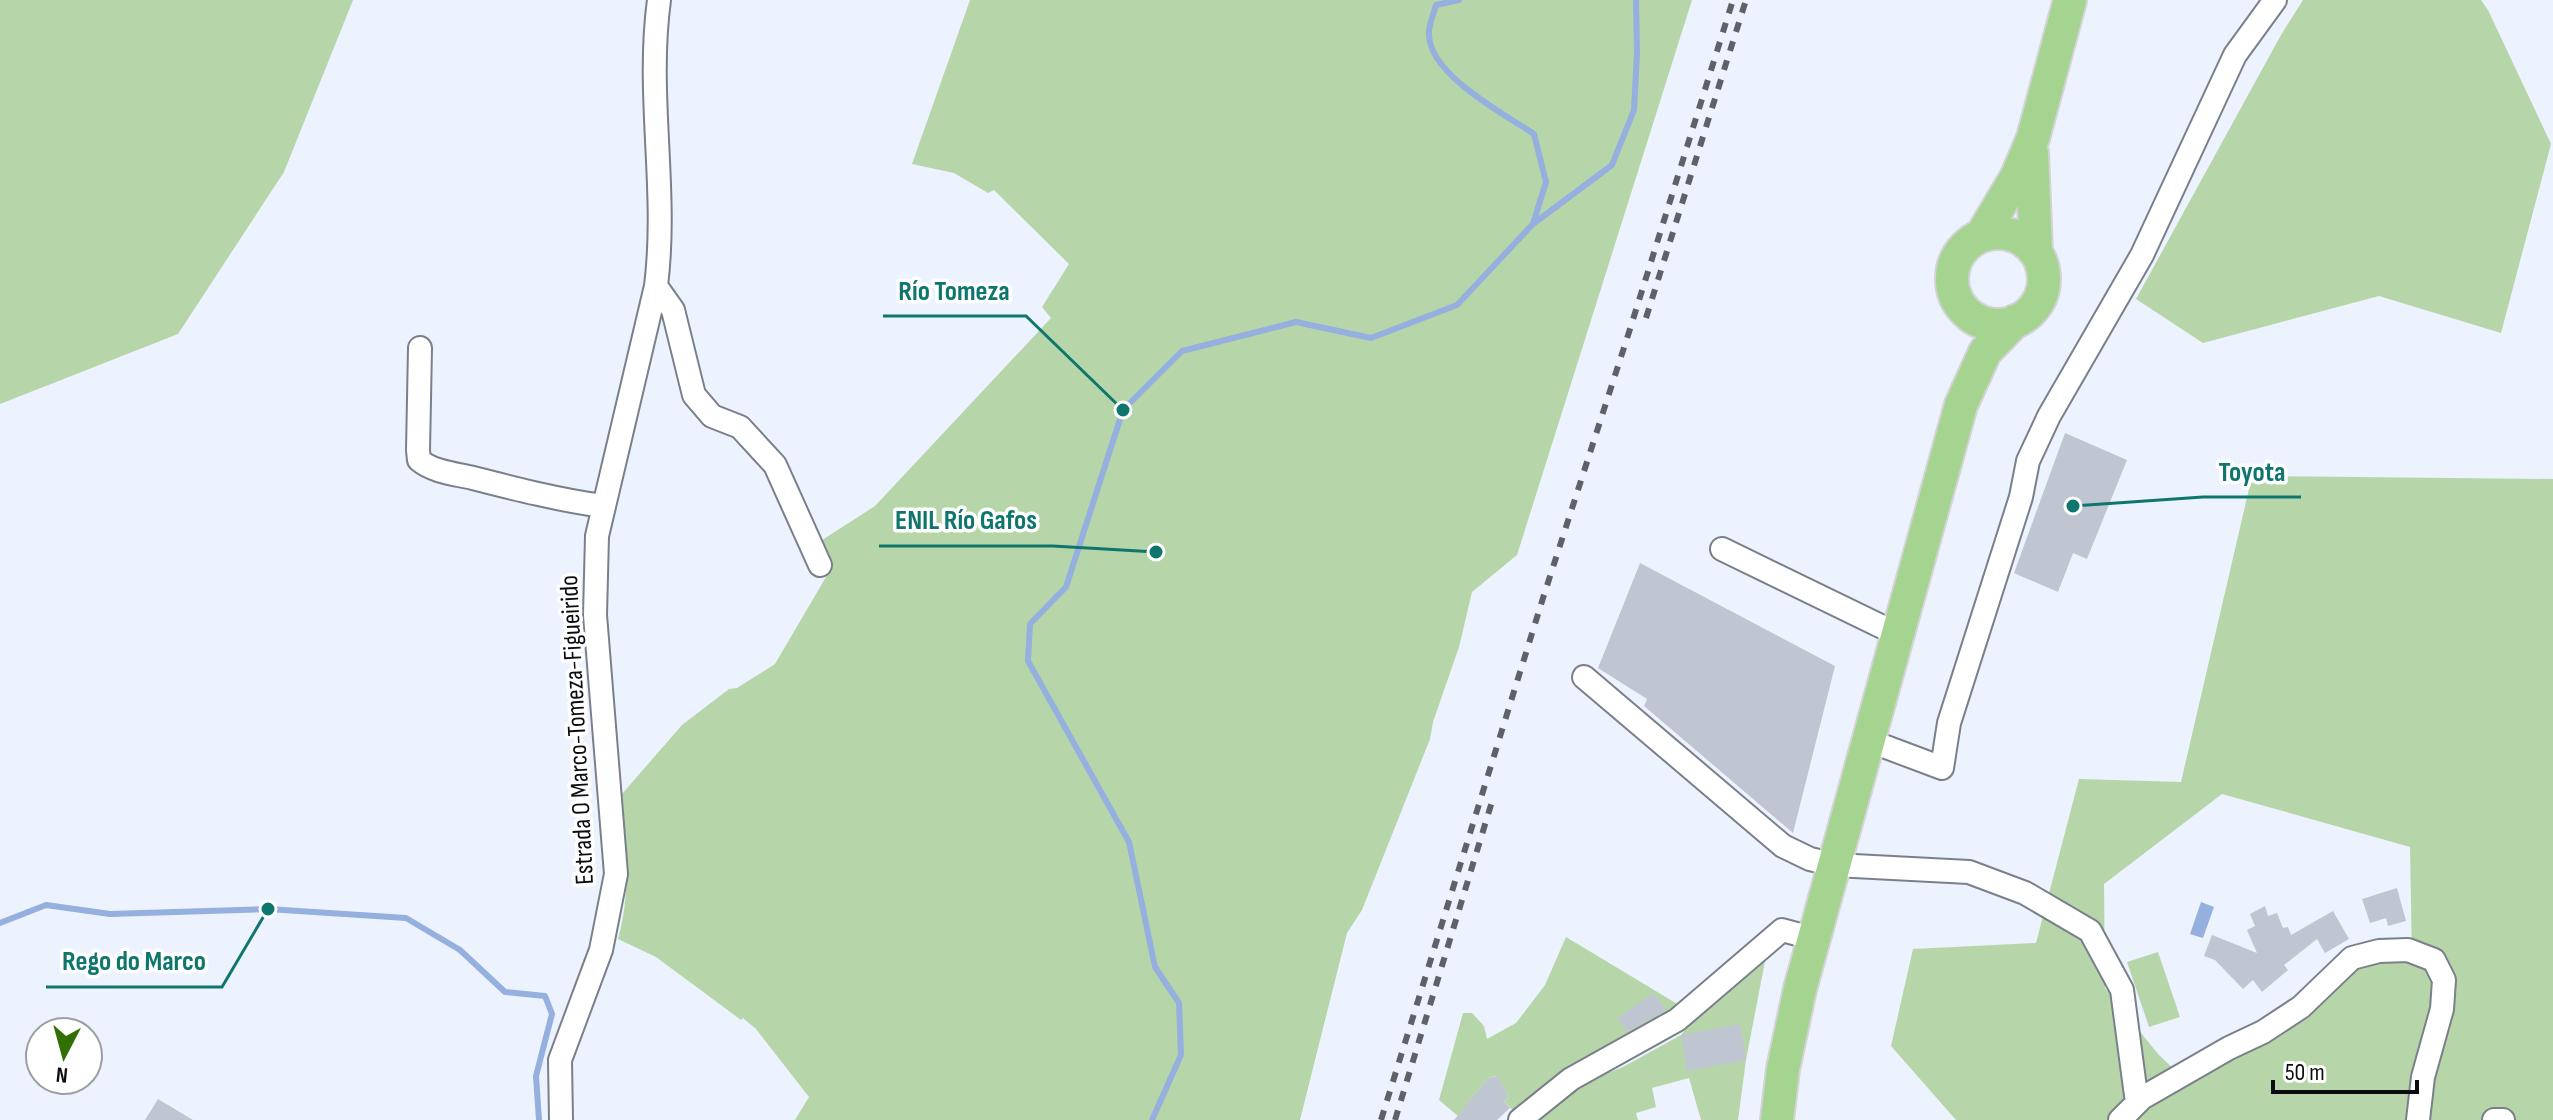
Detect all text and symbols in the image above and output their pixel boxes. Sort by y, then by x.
callout: Río Tomeza [883,264,1026,316]
text: Río Tomeza [898,275,1010,308]
callout: Toyota [2203,445,2301,497]
text: Toyota [2219,456,2285,489]
callout: ENIL Río Gafos [879,494,1053,546]
text: ENIL Río Gafos [895,504,1037,537]
street label: Estrada O Marco-Tomeza-Figueirido [554,574,601,886]
callout: Rego do Marco [46,935,222,987]
text: Rego do Marco [62,945,206,978]
north arrow [24,1016,104,1096]
scale bar [2273,1044,2417,1094]
text: 50 m [2285,1058,2325,1087]
text: N [55,1060,69,1088]

